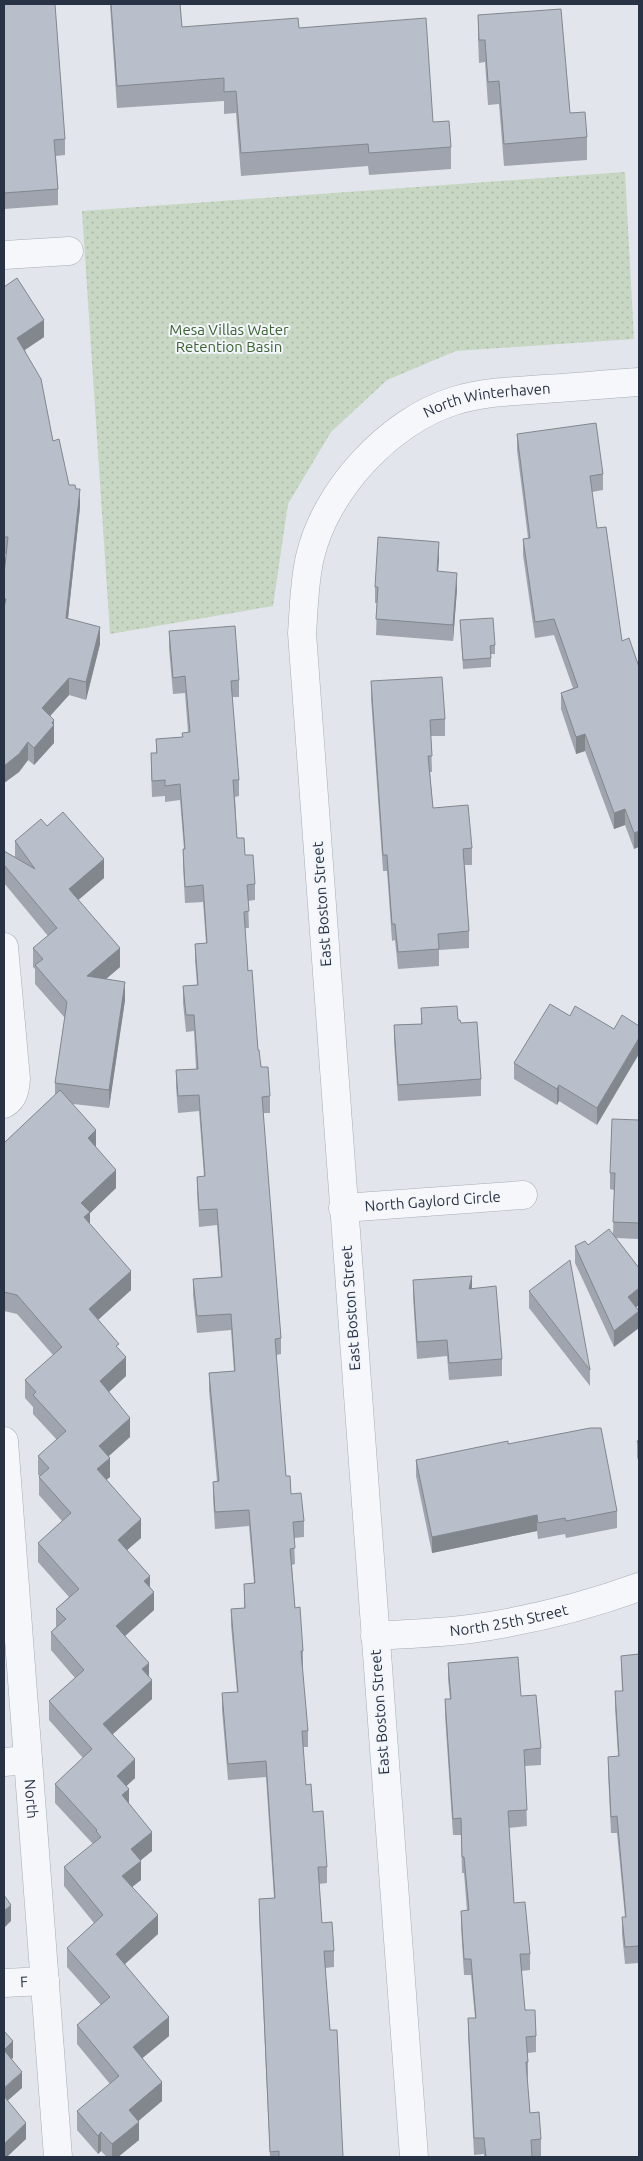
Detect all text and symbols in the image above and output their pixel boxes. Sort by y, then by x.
park label: Mesa Villas Water Retention Basin [169,321,289,355]
street label: North Winterhaven [420,380,551,421]
street label: East Boston Street [309,841,334,967]
street label: North Gaylord Circle [364,1188,501,1214]
street label: East Boston Street [338,1245,363,1371]
street label: North 25th Street [449,1601,570,1639]
street label: East Boston Street [367,1649,392,1775]
street label: North [22,1779,41,1819]
street label: F [20,1973,28,1990]

